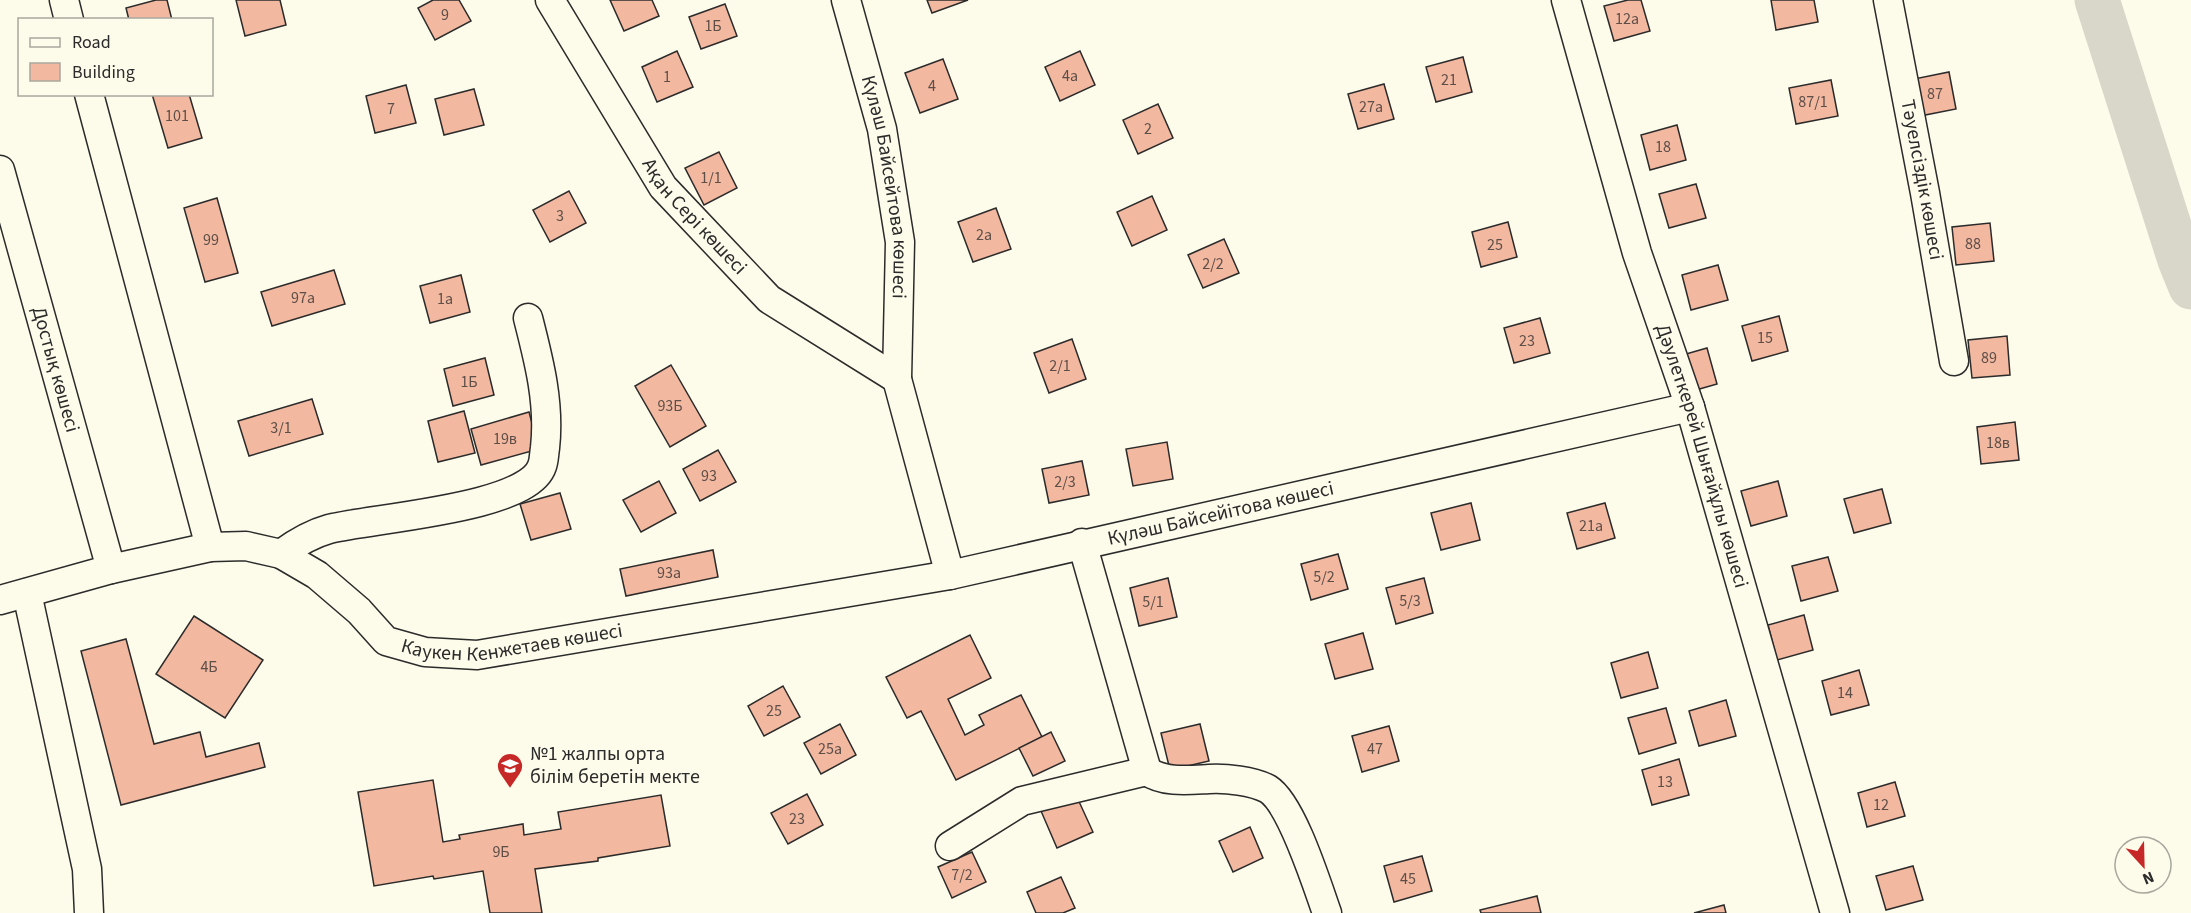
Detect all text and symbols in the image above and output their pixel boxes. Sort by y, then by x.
house number: 9 [441,4,449,26]
house number: 12а [1615,8,1639,30]
house number: 1Б [704,15,722,37]
legend [18,18,213,96]
text: Road [72,30,111,55]
text: Building [72,60,135,85]
house number: 4а [1062,65,1078,87]
house number: 1 [663,66,671,88]
house number: 21 [1441,69,1457,91]
street label: Күләш Байсейтова көшесі [854,72,914,299]
house number: 4 [928,75,936,97]
house number: 87 [1927,83,1943,105]
house number: 87/1 [1798,91,1828,113]
house number: 27а [1359,96,1383,118]
street label: Тәуелсіздік көшесі [1893,97,1950,262]
house number: 7 [387,98,395,120]
house number: 101 [165,105,189,127]
house number: 2 [1144,118,1152,140]
house number: 18 [1655,136,1671,158]
street label: Ақан Сері көшесі [635,153,753,281]
house number: 1/1 [700,167,722,189]
house number: 3 [556,205,564,227]
house number: 2а [976,224,992,246]
house number: 99 [203,229,219,251]
house number: 88 [1965,233,1981,255]
house number: 25 [1487,234,1503,256]
house number: 2/2 [1202,253,1224,275]
house number: 97а [291,287,315,309]
house number: 1а [437,288,453,310]
street label: Достық көшесі [25,303,86,436]
street label: Дәулеткерей Шығайұлы көшесі [1648,320,1755,591]
house number: 15 [1757,327,1773,349]
house number: 23 [1519,330,1535,352]
house number: 89 [1981,347,1997,369]
house number: 2/1 [1049,355,1071,377]
house number: 1Б [460,371,478,393]
house number: 93Б [657,395,683,417]
house number: 3/1 [270,417,292,439]
house number: 19в [493,428,517,450]
house number: 18в [1986,432,2010,454]
house number: 93 [701,465,717,487]
house number: 2/3 [1054,471,1076,493]
street label: Күләш Байсейітова көшесі [1105,474,1337,553]
house number: 21а [1579,515,1603,537]
house number: 93а [657,562,681,584]
house number: 5/2 [1313,566,1335,588]
house number: 5/3 [1399,590,1421,612]
house number: 5/1 [1142,591,1164,613]
street label: Каукен Кенжетаев көшесі [398,617,625,669]
house number: 4Б [200,656,218,678]
house number: 14 [1837,682,1853,704]
house number: 25 [766,700,782,722]
house number: 25а [818,738,842,760]
house number: 47 [1367,738,1383,760]
place label: №1 жалпы орта білім беретін мекте [530,740,700,791]
school or university icon: №1 жалпы орта білім беретін мекте [495,751,525,789]
house number: 13 [1657,771,1673,793]
house number: 12 [1873,794,1889,816]
house number: 23 [789,808,805,830]
north arrow [2113,835,2173,895]
house number: 9Б [492,841,510,863]
house number: 7/2 [951,864,973,886]
text: N [2139,866,2157,890]
house number: 45 [1400,868,1416,890]

